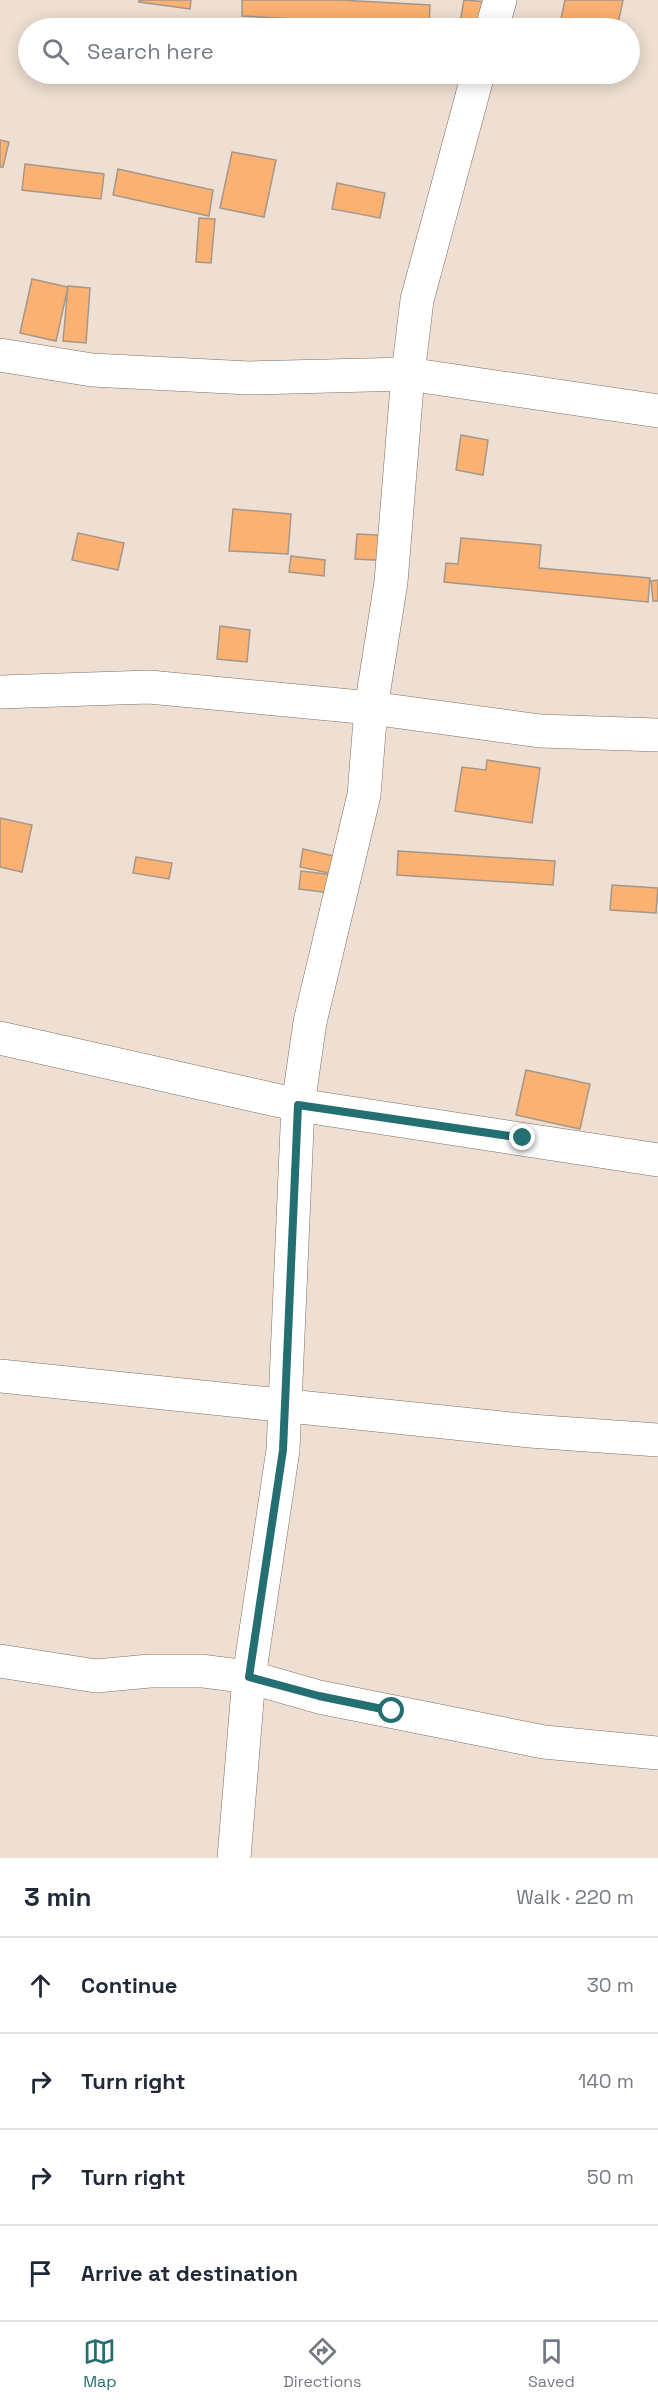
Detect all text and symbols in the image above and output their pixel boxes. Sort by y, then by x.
search box [18,18,640,84]
icon: search [39,35,72,68]
text: Search here [87,37,214,65]
route end [509,1124,535,1150]
route start [378,1697,404,1723]
text: 3 min [24,1880,92,1914]
text: Walk · 220 m [516,1884,634,1910]
icon: ahead [24,1969,57,2002]
text: Continue [81,1971,177,1999]
text: 30 m [587,1972,634,1998]
icon: right [24,2065,57,2098]
text: Turn right [81,2067,186,2095]
text: 140 m [578,2068,634,2094]
icon: right [24,2161,57,2194]
text: Turn right [81,2163,186,2191]
text: 50 m [587,2164,634,2190]
icon: arrive [24,2257,57,2290]
text: Arrive at destination [81,2259,298,2287]
tab: Map [83,2335,117,2392]
tab: Directions [283,2335,362,2392]
tab: Saved [528,2335,575,2392]

